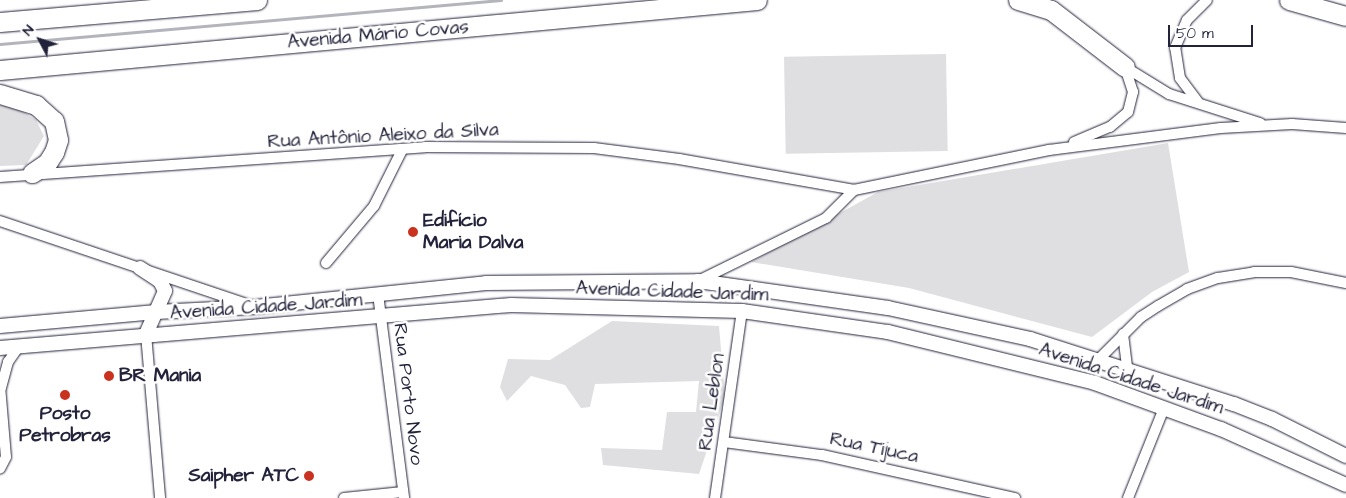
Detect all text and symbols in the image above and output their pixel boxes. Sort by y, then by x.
north arrow [15,15,65,65]
scale bar [1171,15,1256,47]
street label: Avenida Mário Covas [286,16,470,54]
text: N [18,21,39,40]
text: 50 m [1176,23,1214,44]
street label: Rua Antônio Aleixo da Silva [267,119,499,153]
place label: Edifício Maria Dalva [423,210,524,254]
marker: Edifício Maria Dalva [407,226,419,238]
street label: Avenida Cidade Jardim [575,277,769,307]
street label: Avenida Cidade Jardim [169,289,363,325]
street label: Rua Porto Novo [388,322,428,466]
street label: Avenida Cidade Jardim [1036,338,1226,420]
street label: Rua Leblon [694,352,730,452]
place label: BR Mania [119,365,201,387]
marker: BR Mania [103,370,115,382]
marker: Posto Petrobras [59,389,71,401]
place label: Posto Petrobras [19,403,111,447]
street label: Rua Tijuca [828,428,920,468]
place label: Saipher ATC [188,465,299,487]
marker: Saipher ATC [303,470,315,482]

